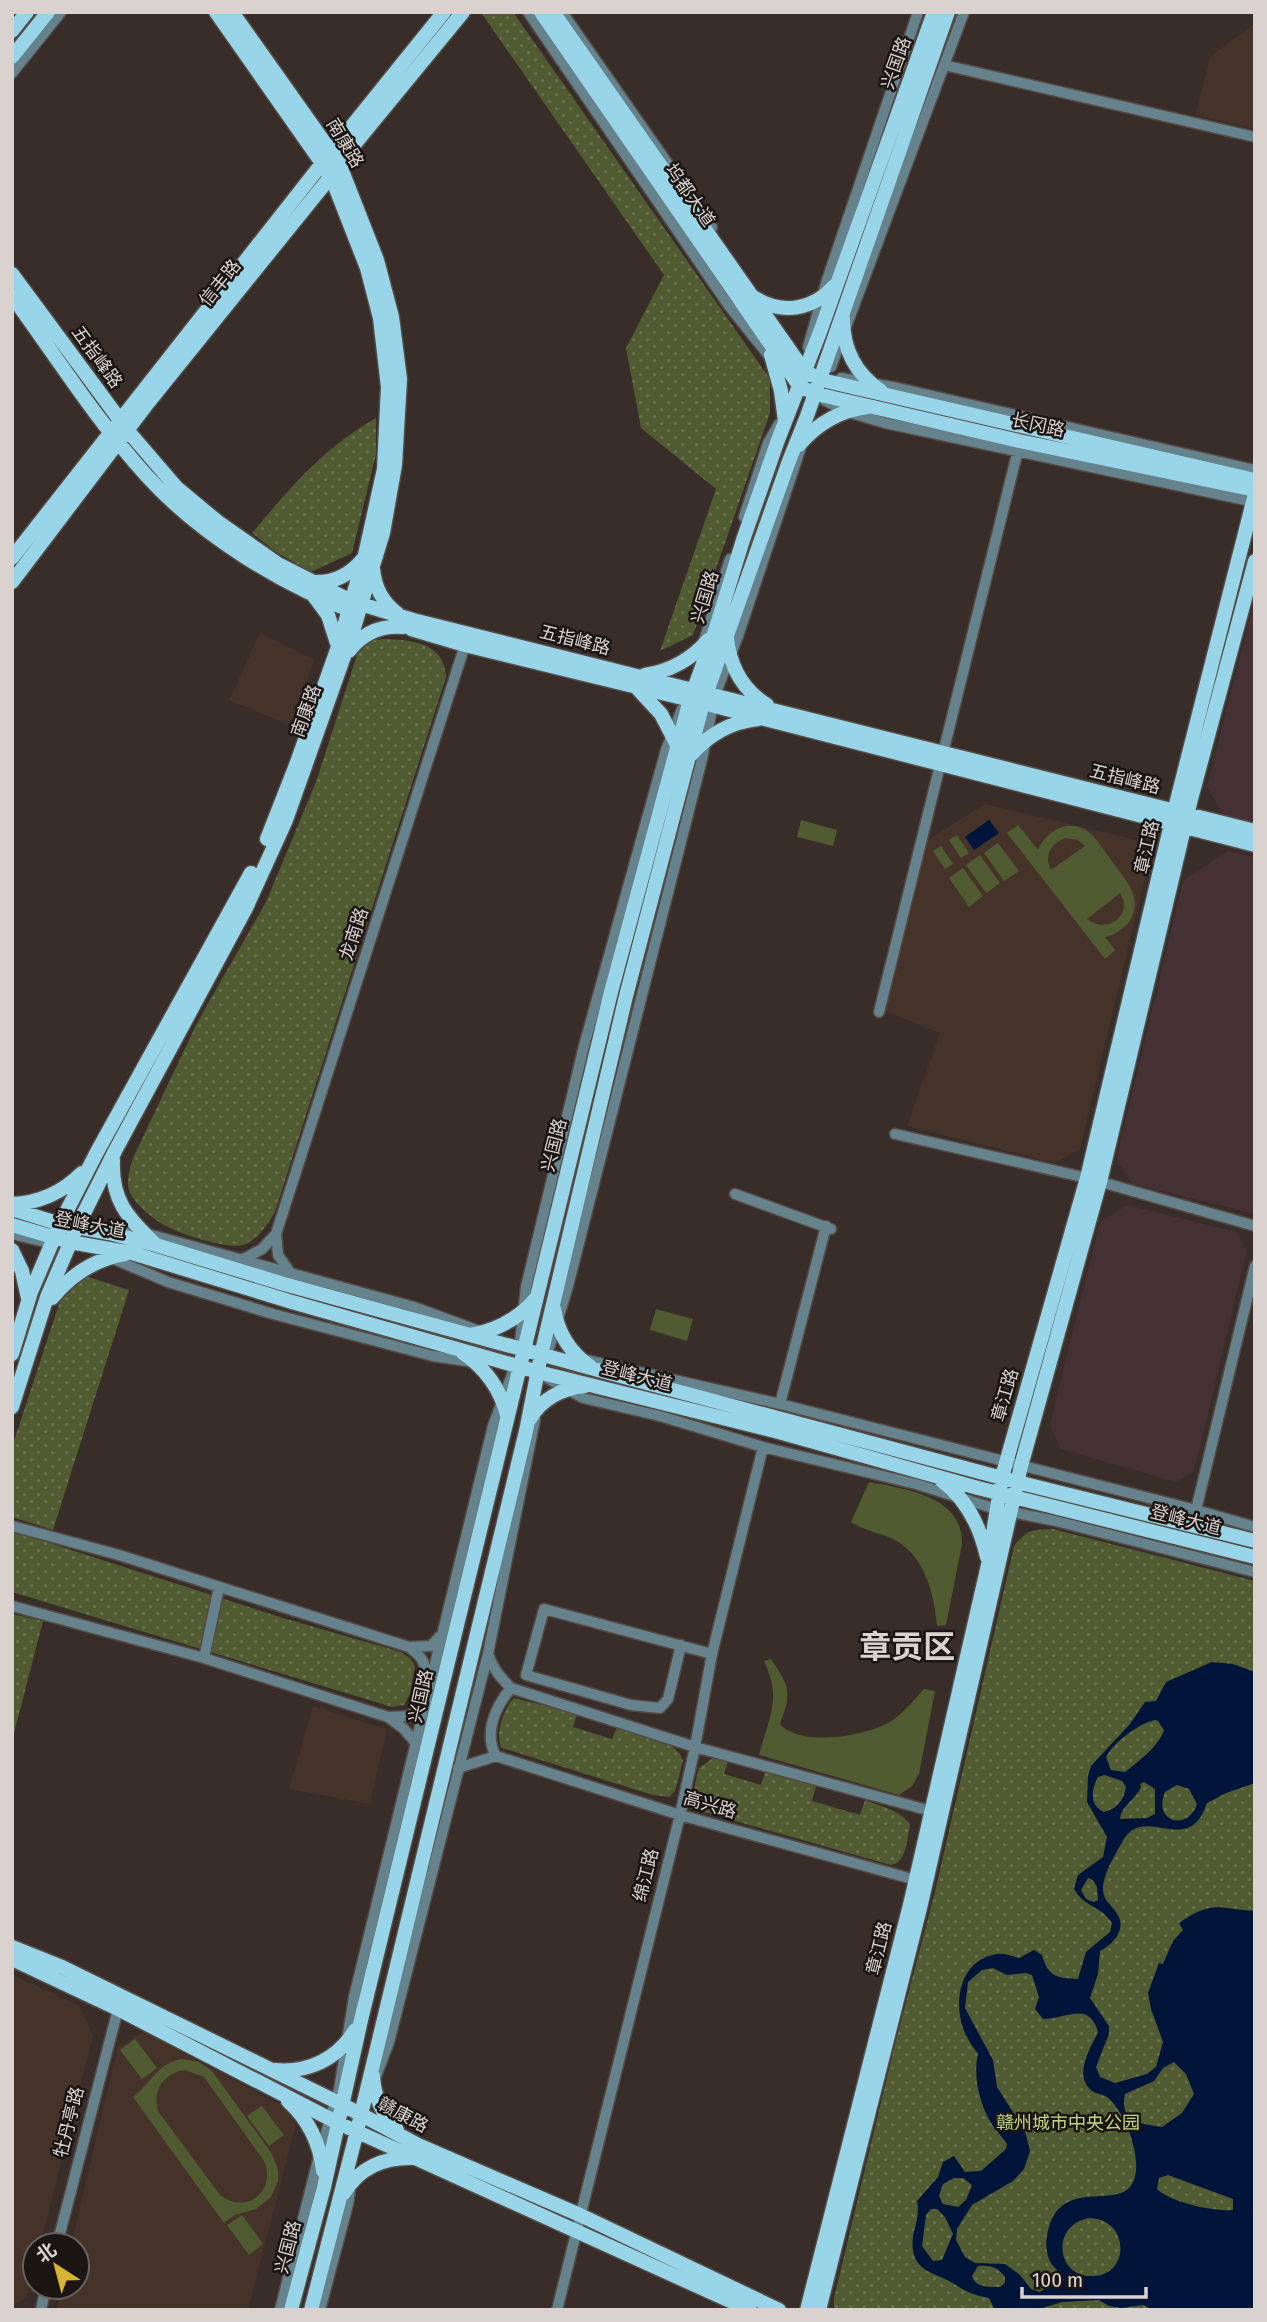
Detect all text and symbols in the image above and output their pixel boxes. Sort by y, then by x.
street label: 兴国路 [876,34,916,92]
street label: 南康路 [322,114,368,172]
street label: 坞都大道 [660,159,720,231]
street label: 信丰路 [194,255,246,311]
street label: 五指峰路 [67,321,127,393]
street label: 长冈路 [1009,409,1067,441]
street label: 兴国路 [687,568,723,626]
street label: 五指峰路 [537,621,613,659]
street label: 南康路 [286,682,326,740]
street label: 五指峰路 [1087,760,1163,798]
street label: 章江路 [1130,818,1164,876]
street label: 龙南路 [335,905,373,963]
street label: 兴国路 [537,1116,571,1174]
street label: 登峰大道 [53,1207,127,1243]
street label: 登峰大道 [599,1357,675,1395]
street label: 章江路 [987,1366,1023,1424]
street label: 登峰大道 [1148,1501,1224,1539]
district label: 章贡区 [859,1628,955,1666]
street label: 兴国路 [404,1667,438,1725]
street label: 高兴路 [681,1787,739,1823]
street label: 绵江路 [629,1846,663,1904]
street label: 章江路 [862,1919,896,1977]
street label: 牡丹亭路 [50,2084,88,2160]
street label: 赣康路 [374,2093,432,2137]
park label: 赣州城市中央公园 [996,2112,1140,2134]
street label: 兴国路 [270,2218,306,2276]
north arrow [21,2231,91,2301]
text: 北 [32,2238,61,2268]
scale bar [1022,2256,1146,2300]
text: 100 m [1032,2267,1083,2293]

